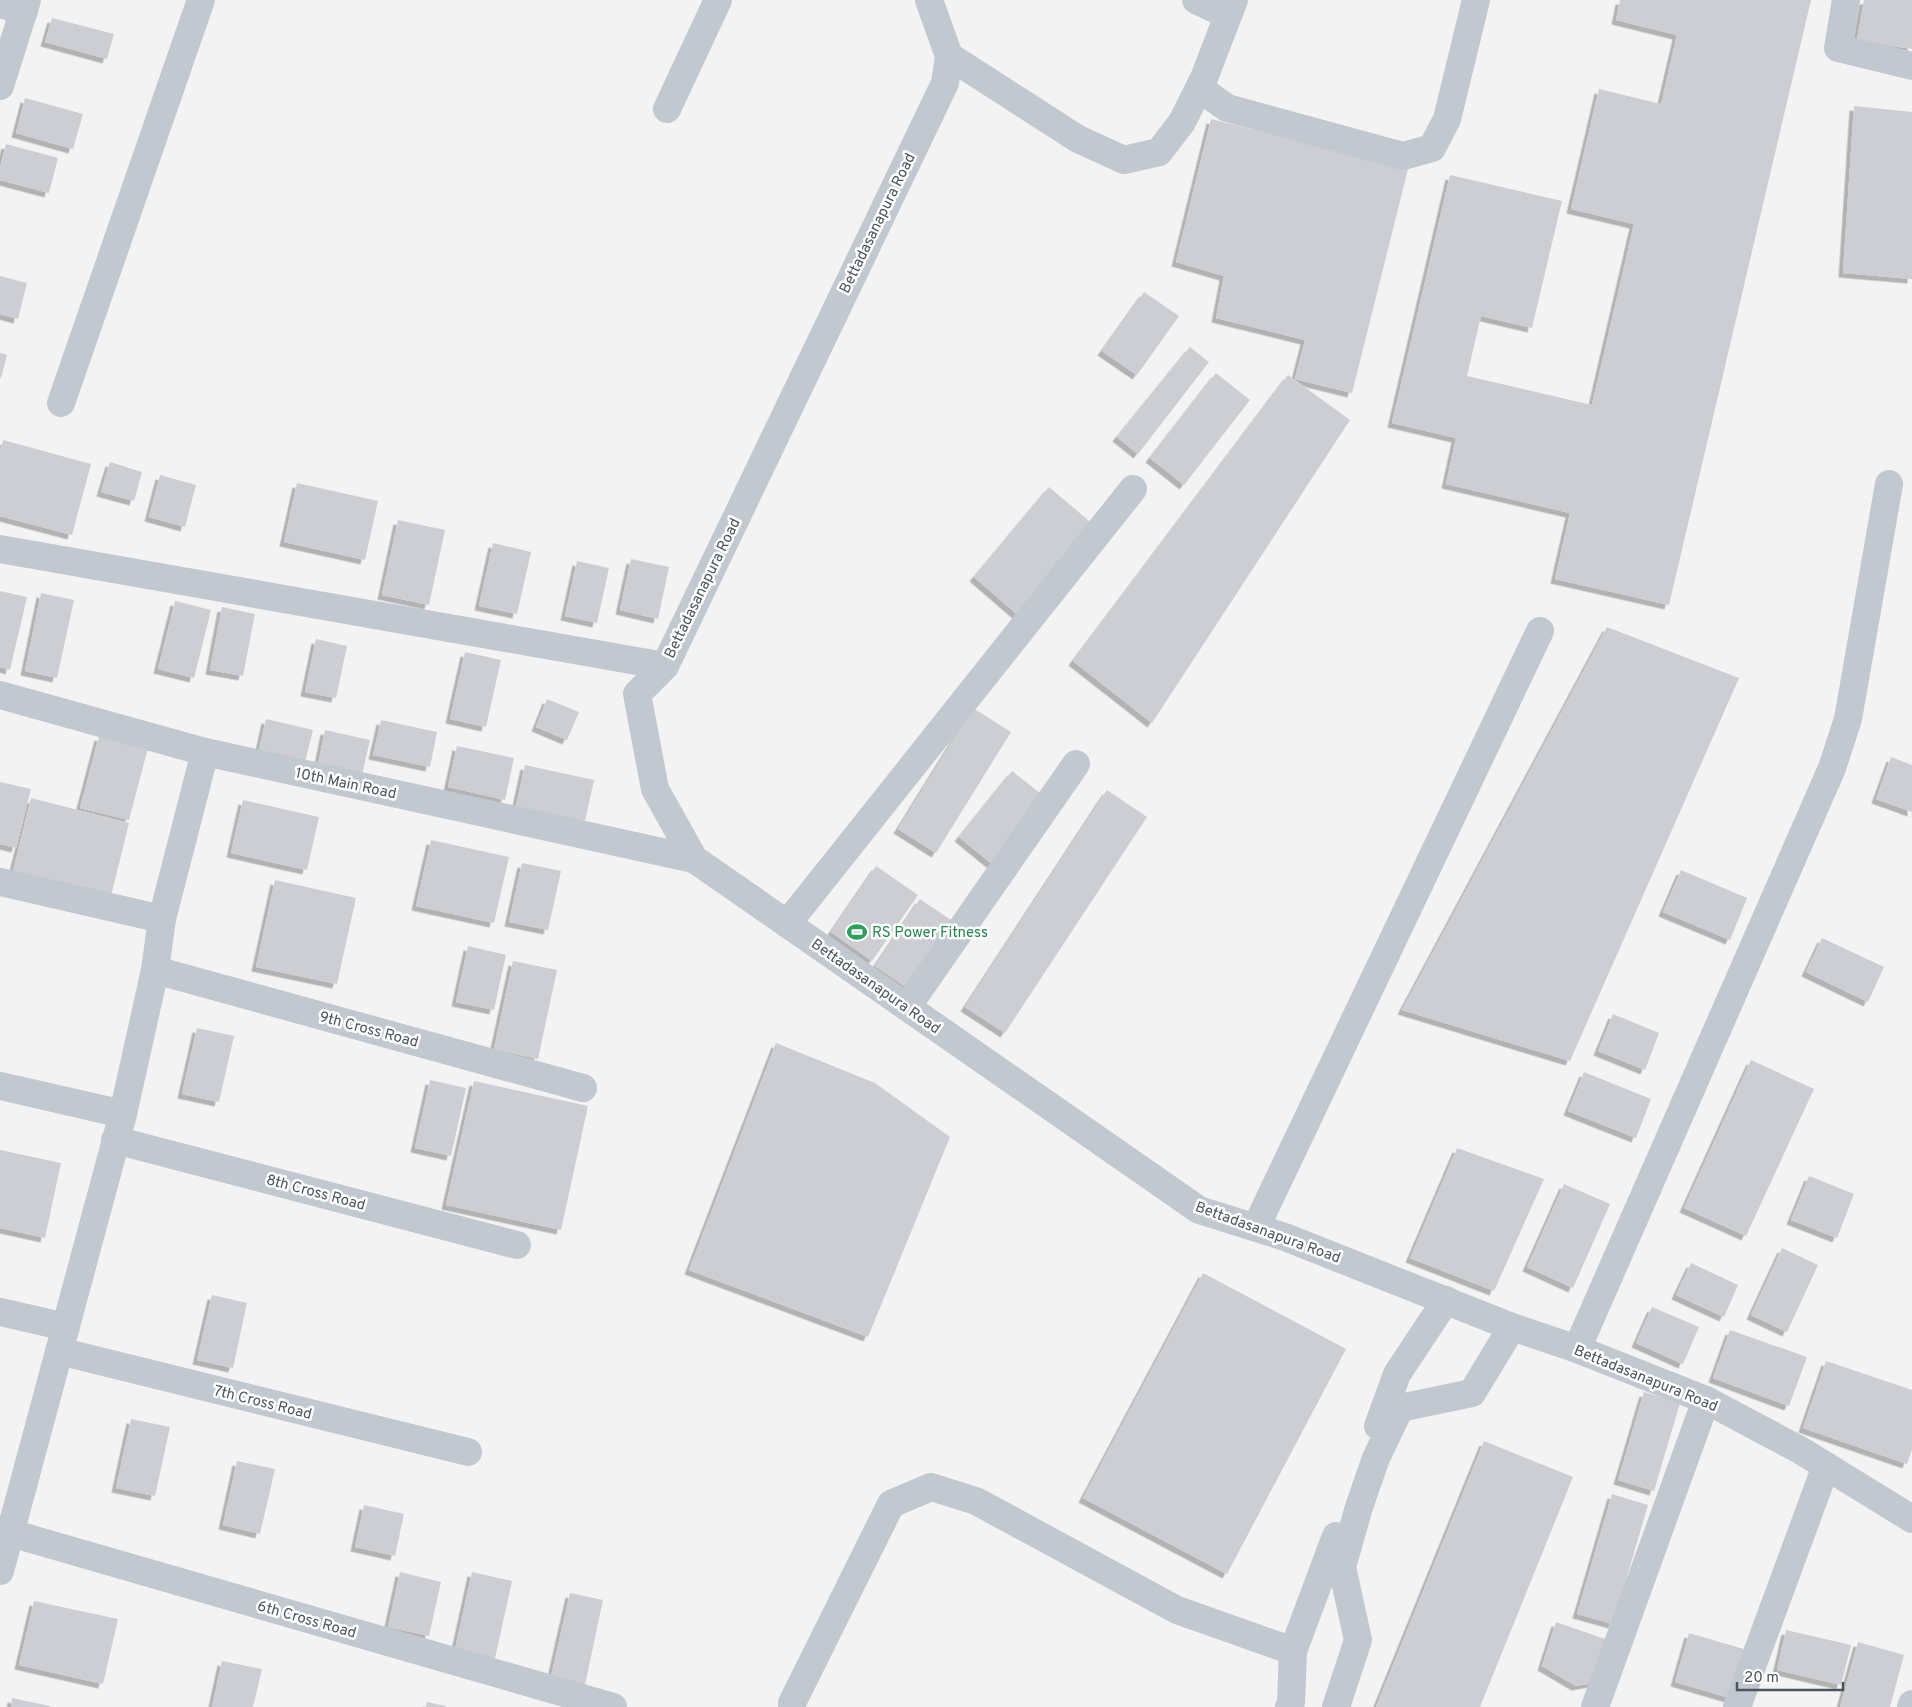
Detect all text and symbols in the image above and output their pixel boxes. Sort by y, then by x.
street label: Bettadasanapura Road [836,150,921,297]
street label: Bettadasanapura Road [661,515,746,662]
street label: 10th Main Road [294,765,398,804]
sports icon: RS Power Fitness [846,921,868,943]
place label: RS Power Fitness [872,924,988,943]
street label: Bettadasanapura Road [807,935,943,1039]
street label: 9th Cross Road [317,1008,420,1053]
street label: 8th Cross Road [264,1171,367,1216]
street label: Bettadasanapura Road [1192,1198,1343,1269]
street label: Bettadasanapura Road [1571,1342,1720,1417]
street label: 7th Cross Road [212,1382,314,1425]
street label: 6th Cross Road [255,1597,358,1644]
scale bar [1737,1660,1843,1692]
text: 20 m [1744,1669,1779,1688]

